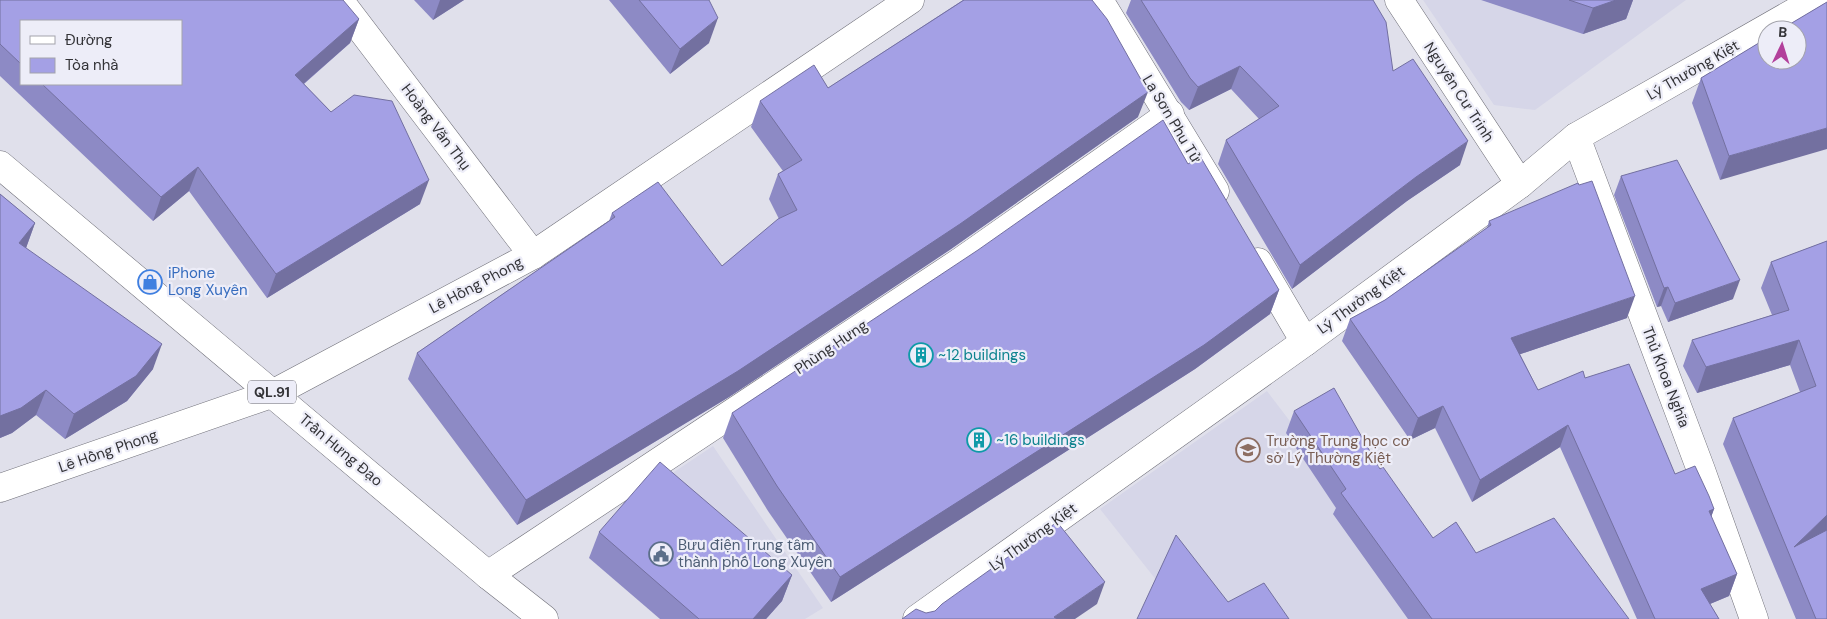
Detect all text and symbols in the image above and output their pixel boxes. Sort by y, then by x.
legend [20,20,182,85]
north arrow [1757,20,1807,70]
text: B [1778,23,1788,41]
text: Đường [65,30,113,50]
street label: Lý Thường Kiệt [1643,35,1743,105]
street label: Nguyễn Cư Trinh [1419,38,1499,146]
text: Tòa nhà [65,55,119,75]
street label: La Sơn Phu Tử [1138,71,1206,167]
street label: Hoàng Văn Thụ [397,80,475,174]
street label: Lê Hồng Phong [426,252,526,318]
street label: Lý Thường Kiệt [1313,261,1409,339]
place label: iPhone Long Xuyên [168,263,248,300]
shop icon: iPhone Long Xuyên [137,269,163,295]
street label: Phùng Hưng [791,315,871,379]
street label: Thủ Khoa Nghĩa [1638,324,1694,430]
building icon: ~12 buildings [908,342,934,368]
place label: ~12 buildings [938,345,1026,365]
road number: QL.91 [248,381,296,404]
street label: Trần Hưng Đạo [295,409,387,491]
street label: Lê Hồng Phong [56,425,160,477]
building icon: ~16 buildings [966,427,992,453]
place label: ~16 buildings [996,430,1085,450]
place label: Trường Trung học cơ sở Lý Thường Kiệt [1266,431,1411,468]
school or university icon: Trường Trung học cơ sở Lý Thường Kiệt [1235,437,1261,463]
street label: Lý Thường Kiệt [985,498,1081,576]
place label: Bưu điện Trung tâm thành phố Long Xuyên [678,535,832,572]
public building icon: Bưu điện Trung tâm thành phố Long Xuyên [648,541,674,567]

